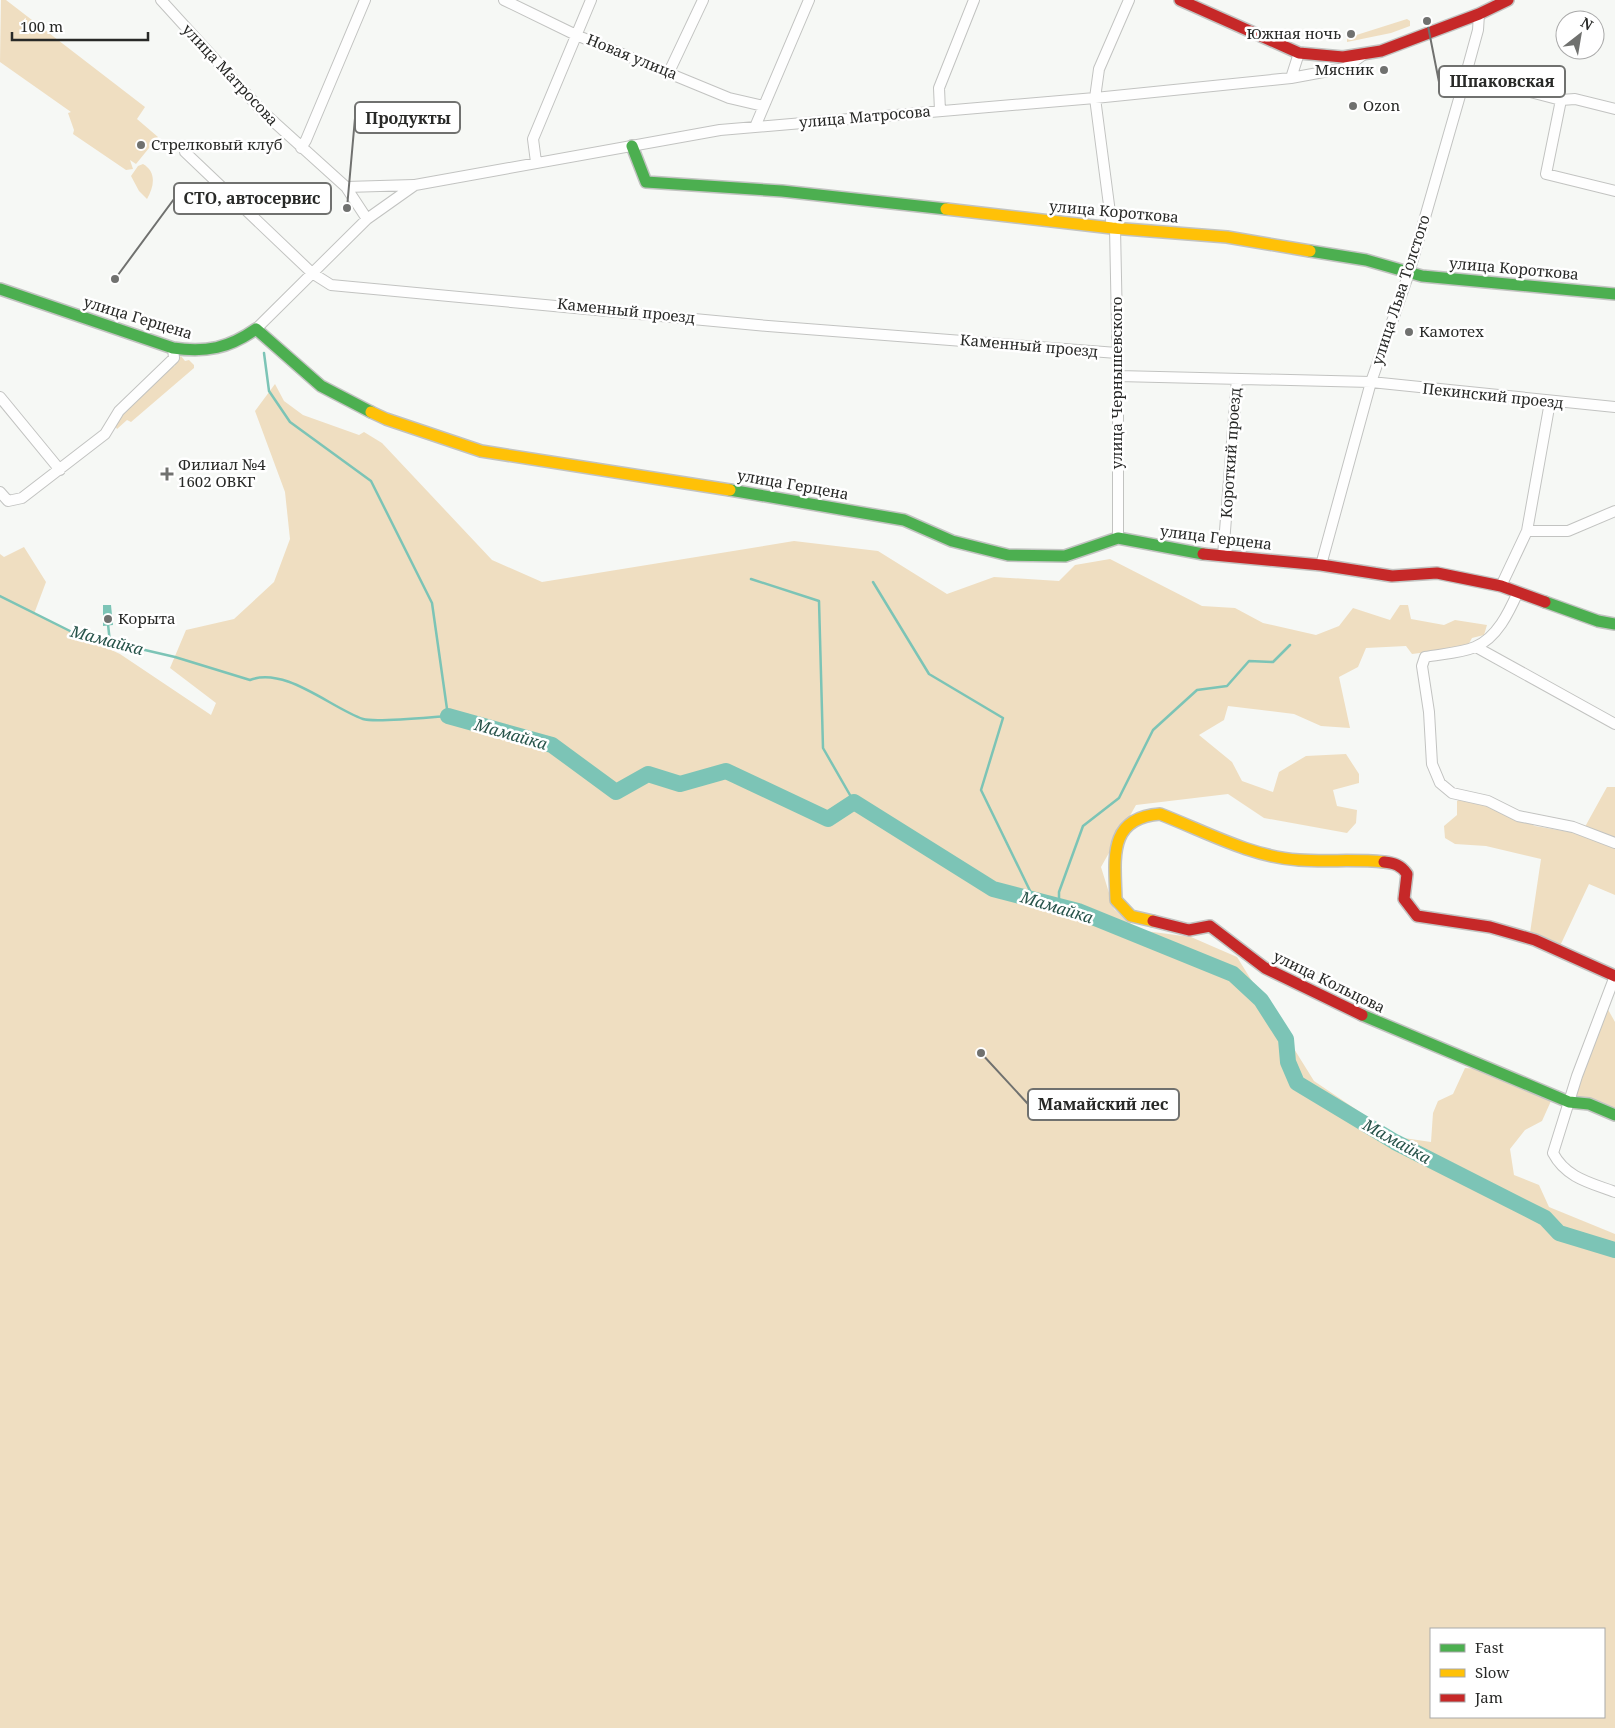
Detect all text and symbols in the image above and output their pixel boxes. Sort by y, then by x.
scale bar [12,10,149,42]
north arrow [1555,10,1605,60]
text: N [1577,12,1597,34]
text: 100 m [20,16,63,36]
street label: улица Матросова [178,19,283,129]
place label: Южная ночь [1246,23,1341,43]
marker: Южная ночь [1345,28,1357,40]
street label: Новая улица [584,29,681,83]
place label: Мясник [1315,59,1374,79]
marker: Мясник [1378,64,1390,76]
callout: Шпаковская [1439,66,1565,97]
text: Шпаковская [1449,70,1555,92]
place label: Ozon [1363,95,1400,115]
street label: улица Матросова [798,100,932,132]
marker: Ozon [1347,100,1359,112]
callout: Продукты [355,102,460,133]
text: Продукты [365,107,451,129]
place label: Стрелковый клуб [151,134,283,154]
marker: Стрелковый клуб [135,139,147,151]
callout: СТО, автосервис [174,183,331,214]
text: СТО, автосервис [184,187,320,209]
street label: улица Короткова [1048,195,1180,227]
street label: улица Льва Толстого [1366,212,1434,367]
street label: улица Короткова [1448,252,1580,284]
street label: улица Герцена [81,291,195,343]
street label: Каменный проезд [556,293,696,327]
street label: улица Чернышевского [1106,297,1126,469]
place label: Камотех [1419,321,1484,341]
marker: Камотех [1403,326,1415,338]
street label: Каменный проезд [959,329,1099,361]
street label: Пекинский проезд [1422,378,1565,412]
street label: Короткий проезд [1215,387,1245,519]
place label: Филиал №4 1602 ОВКГ [178,454,266,491]
street label: улица Герцена [736,464,850,504]
marker: Филиал №4 1602 ОВКГ [160,467,174,481]
street label: улица Герцена [1159,520,1273,554]
place label: Корыта [118,608,176,628]
marker: Корыта [102,613,114,625]
water label: Мамайка [67,619,146,660]
water label: Мамайка [471,713,550,755]
water label: Мамайка [1017,885,1096,928]
street label: улица Кольцова [1270,945,1389,1017]
callout: Мамайский лес [1028,1089,1179,1120]
text: Мамайский лес [1038,1093,1168,1115]
water label: Мамайка [1358,1113,1435,1169]
legend [1430,1628,1605,1718]
text: Fast [1475,1637,1504,1657]
text: Slow [1475,1662,1509,1682]
text: Jam [1474,1687,1503,1707]

